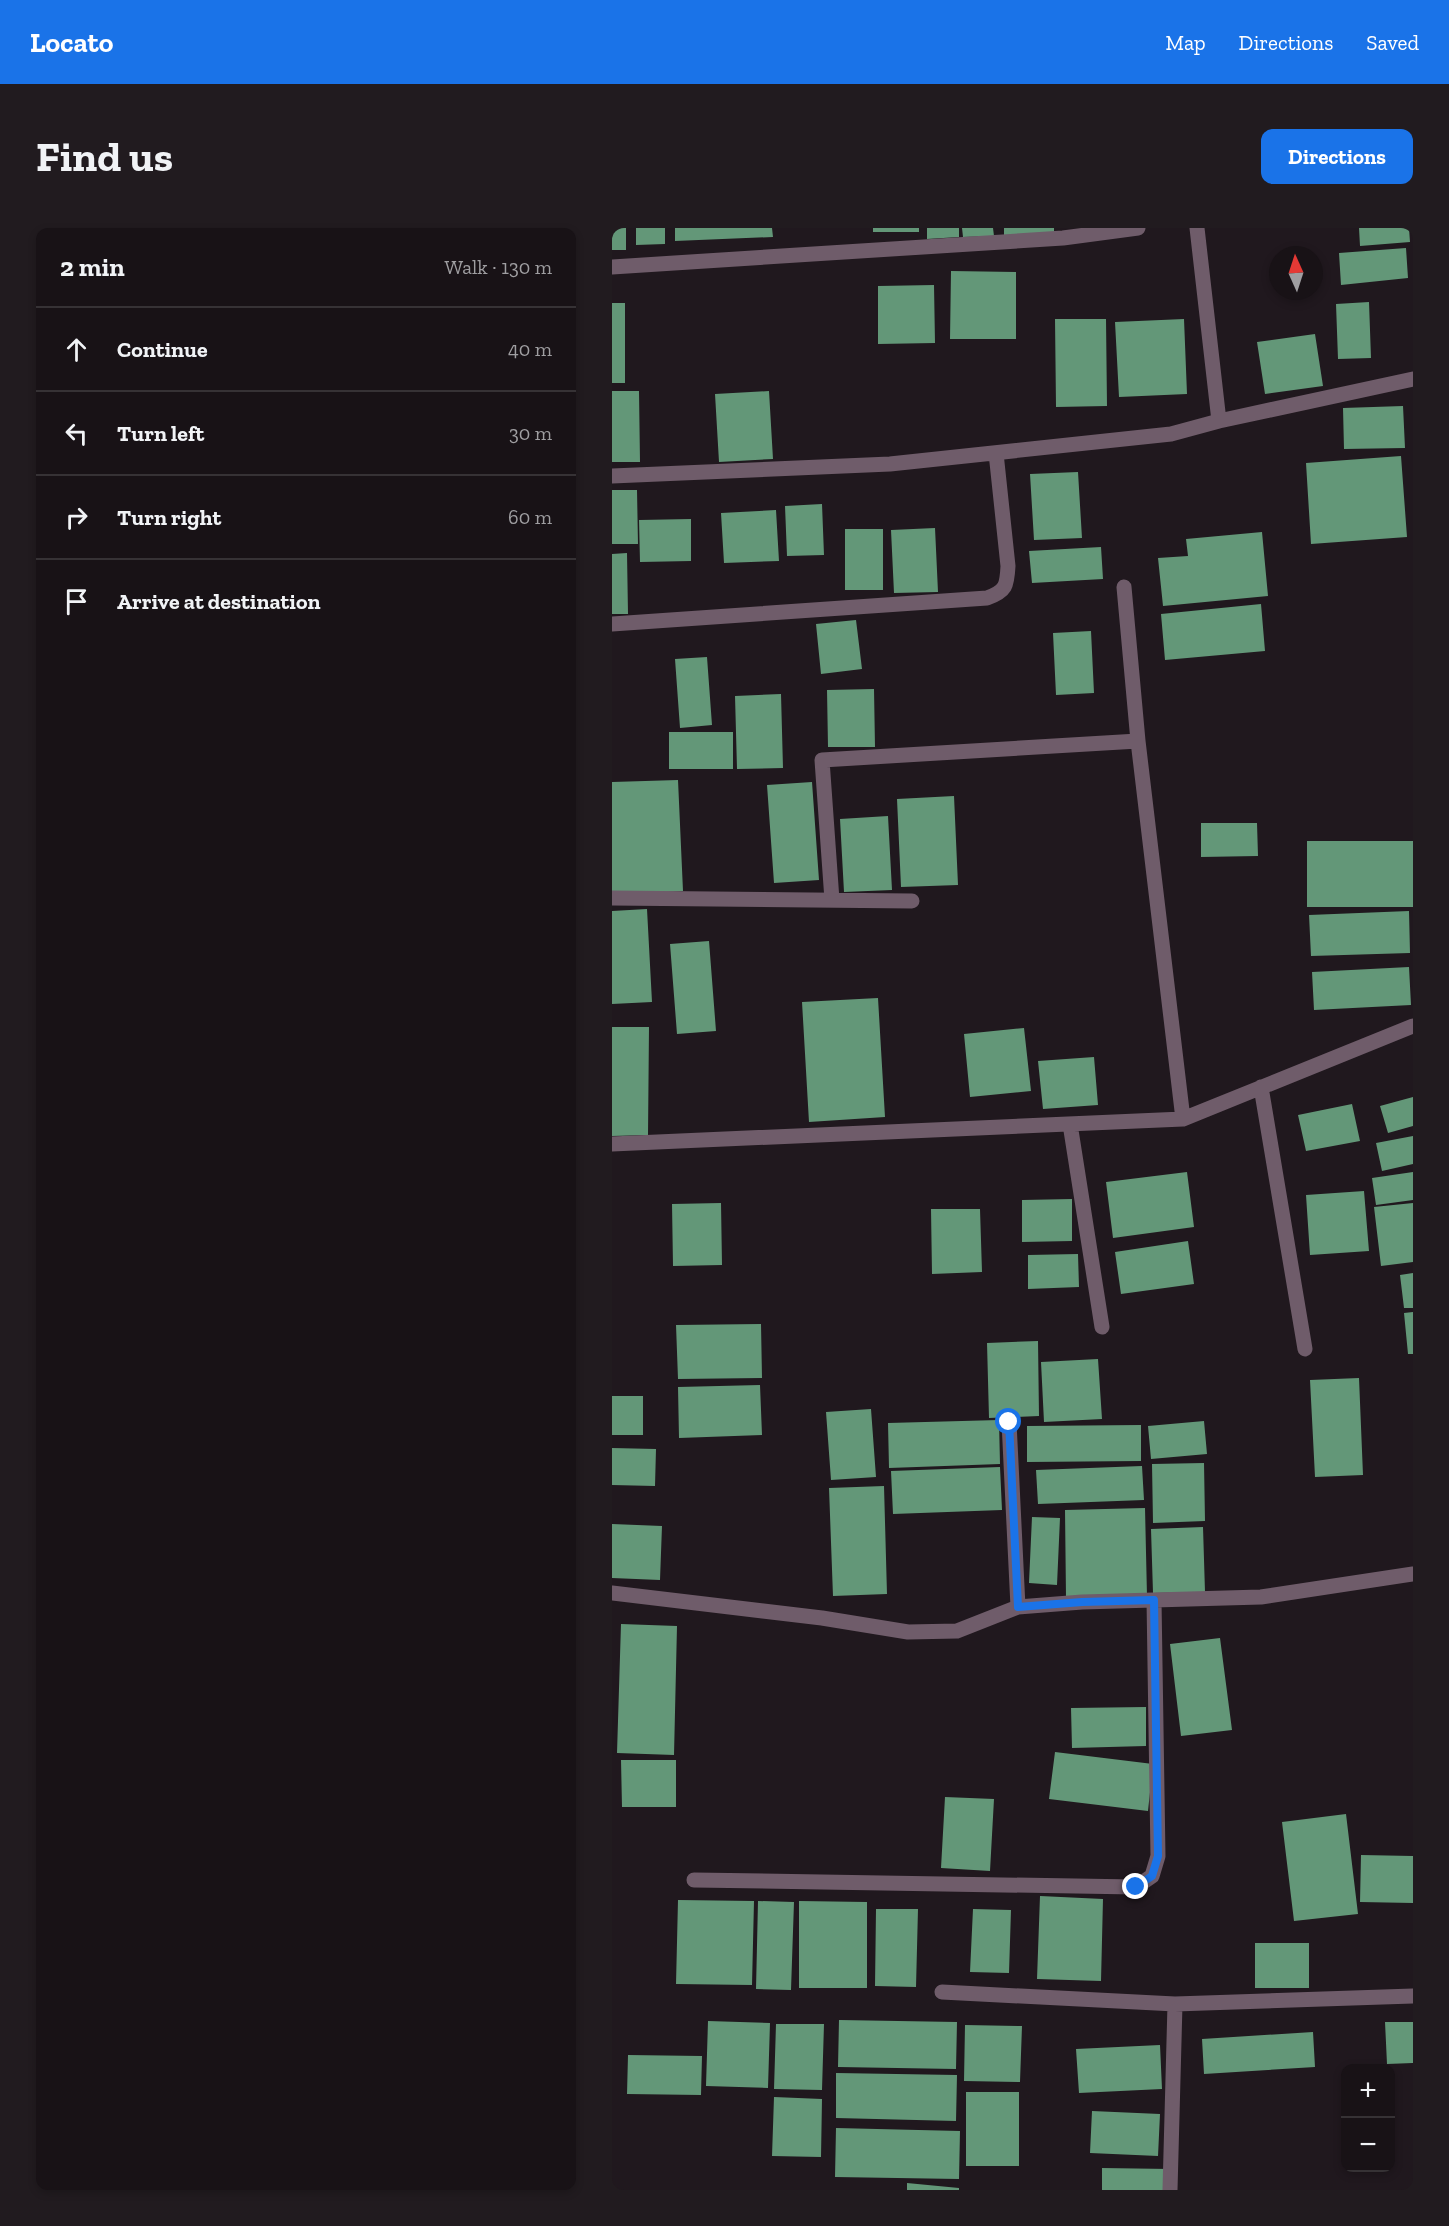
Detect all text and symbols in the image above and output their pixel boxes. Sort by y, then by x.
text: Locato [30,26,113,59]
text: Map [1166,30,1206,55]
text: Directions [1239,30,1333,55]
text: Saved [1366,30,1419,55]
button: Directions [1261,129,1413,184]
text: Find us [36,131,173,182]
north arrow [1269,246,1323,300]
text: 2 min [60,251,125,283]
text: Walk · 130 m [445,255,552,279]
icon: ahead [60,333,93,366]
text: Continue [117,336,208,363]
text: 40 m [508,337,552,361]
icon: left [60,417,93,450]
text: Turn left [117,420,204,447]
text: 30 m [509,421,552,445]
icon: right [60,501,93,534]
text: Turn right [117,504,221,531]
text: 60 m [508,505,552,529]
icon: arrive [60,585,93,618]
text: Arrive at destination [117,588,320,615]
route start [995,1408,1021,1434]
route end [1122,1873,1148,1899]
map controls [1341,2064,1395,2172]
button: + [1341,2064,1395,2118]
button: − [1341,2118,1395,2172]

